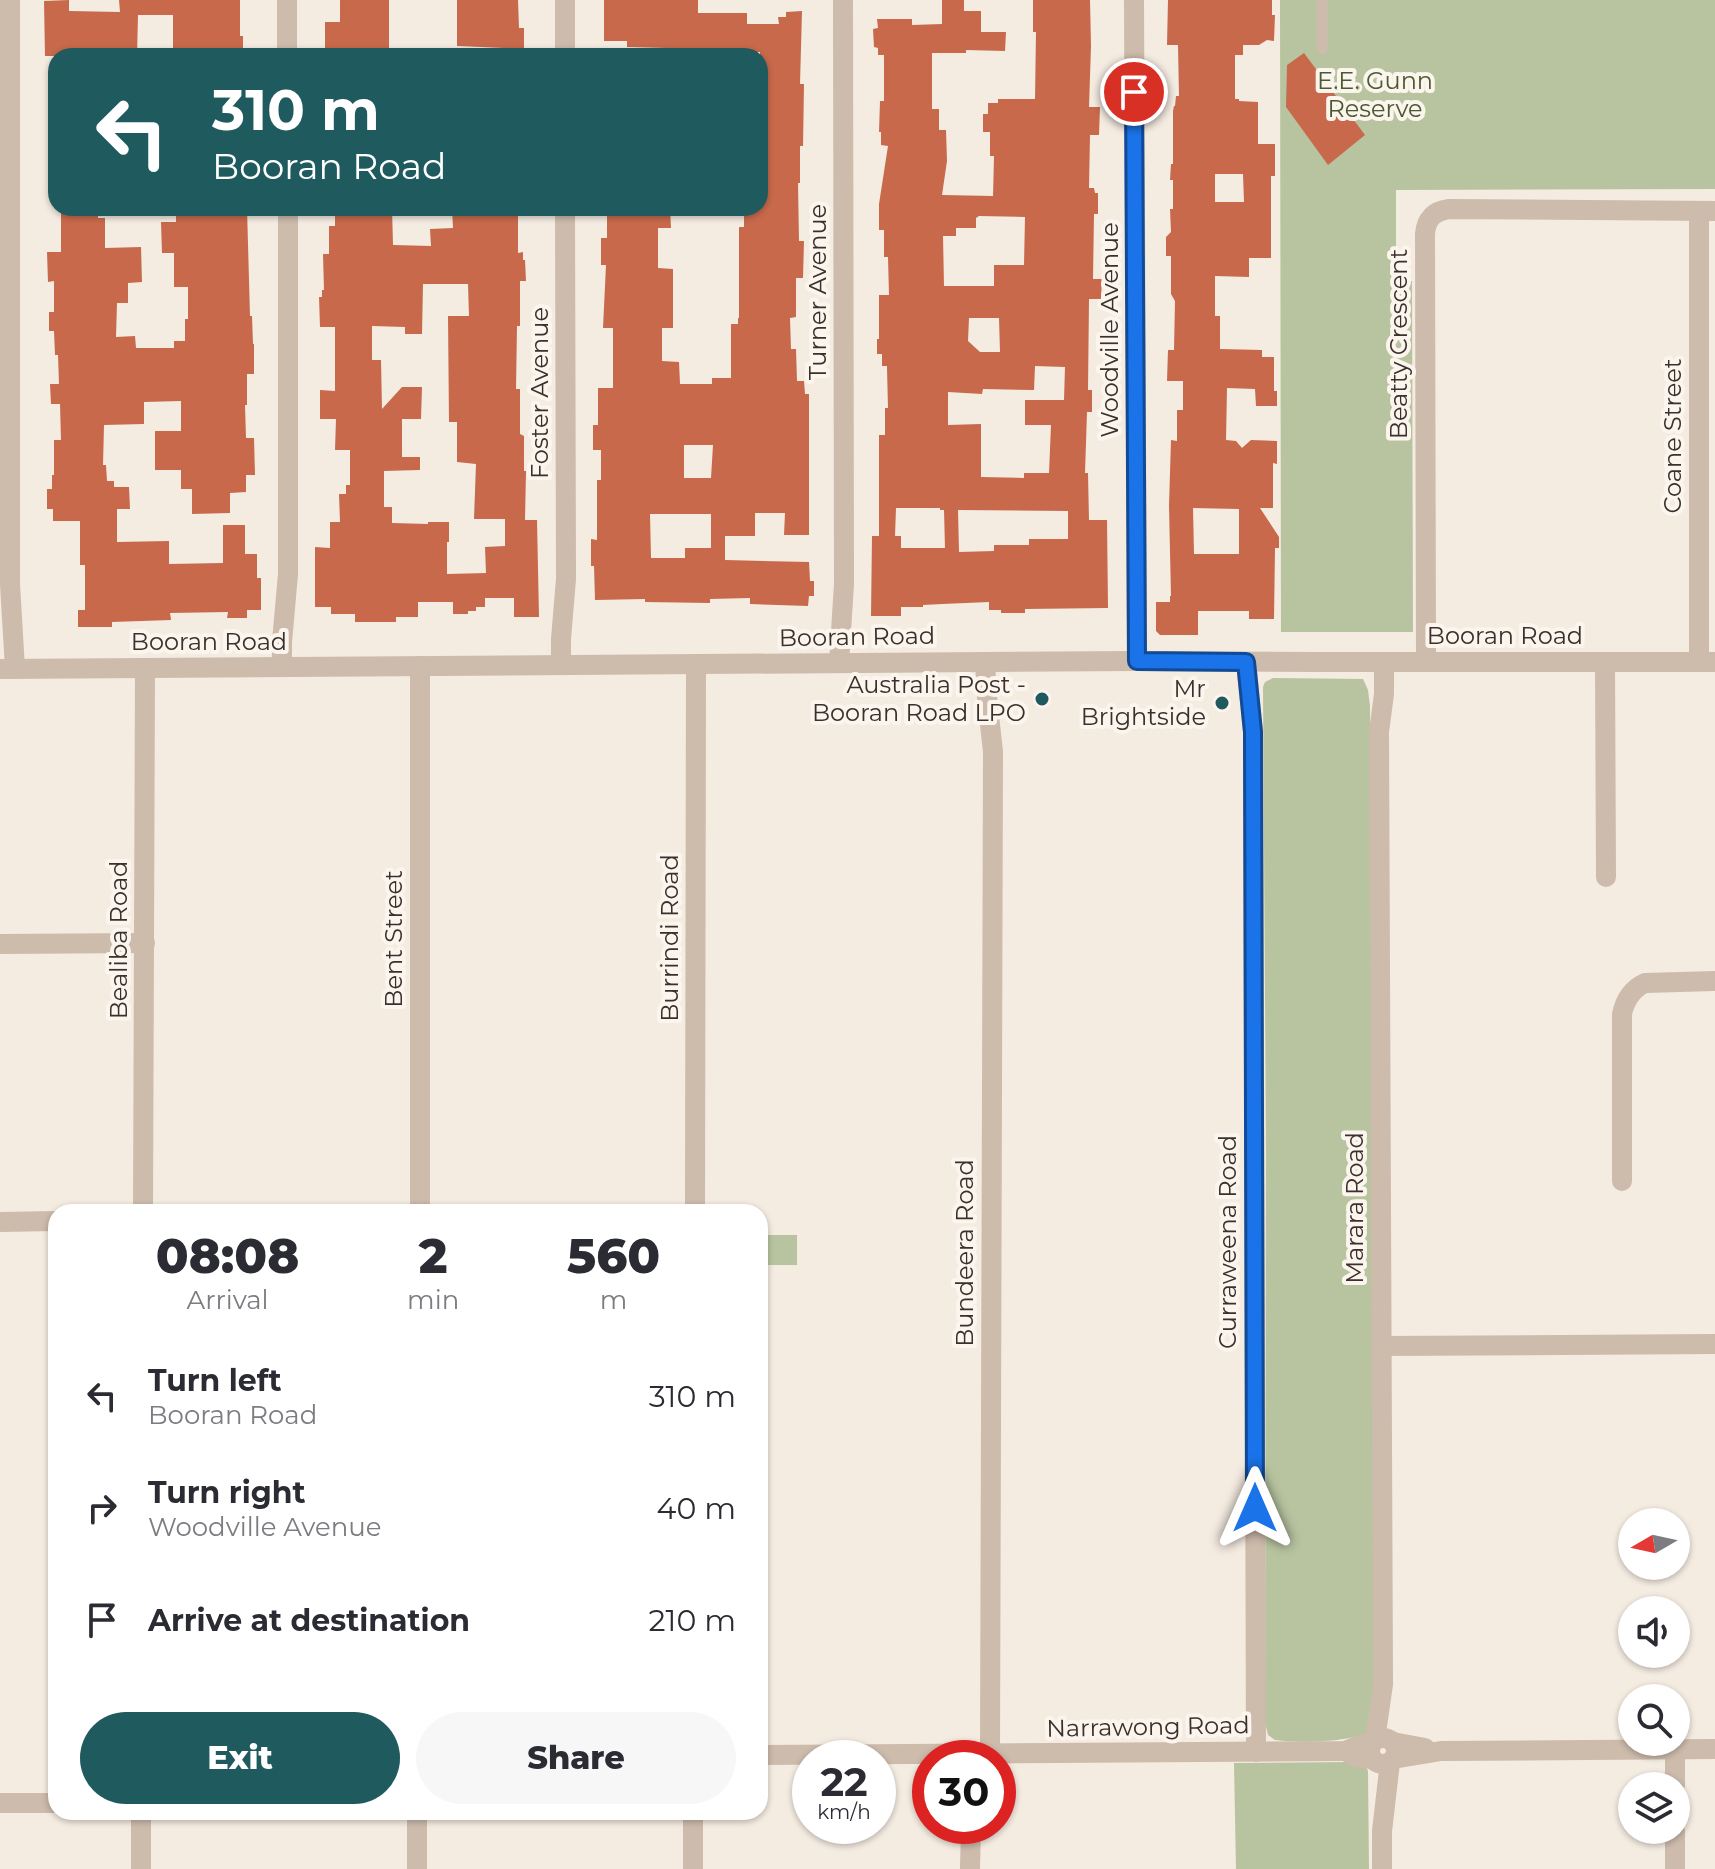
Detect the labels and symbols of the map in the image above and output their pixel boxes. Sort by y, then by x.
pin [1100,58,1168,126]
park label: E.E. Gunn Reserve [1317,66,1433,123]
street label: Turner Avenue [803,204,832,380]
street label: Woodville Avenue [1095,222,1124,438]
street label: Beatty Crescent [1384,249,1413,439]
street label: Foster Avenue [525,307,554,479]
street label: Coane Street [1658,358,1687,514]
street label: Booran Road [779,621,935,652]
street label: Booran Road [1427,621,1583,650]
street label: Booran Road [131,627,287,656]
place label: Australia Post - Booran Road LPO [812,670,1026,727]
place label: Mr Brightside [1081,674,1206,731]
marker: Australia Post - Booran Road LPO [1033,690,1051,708]
marker: Mr Brightside [1213,694,1231,712]
street label: Burrindi Road [655,854,684,1022]
street label: Bealiba Road [104,861,133,1019]
street label: Bent Street [379,870,408,1008]
street label: Marara Road [1340,1132,1369,1284]
street label: Curraweena Road [1213,1135,1242,1349]
street label: Bundeera Road [950,1159,979,1347]
position arrow [1213,1466,1297,1550]
north arrow [1618,1508,1690,1580]
street label: Narrawong Road [1046,1710,1250,1743]
speed limit sign: 30 [912,1740,1016,1844]

